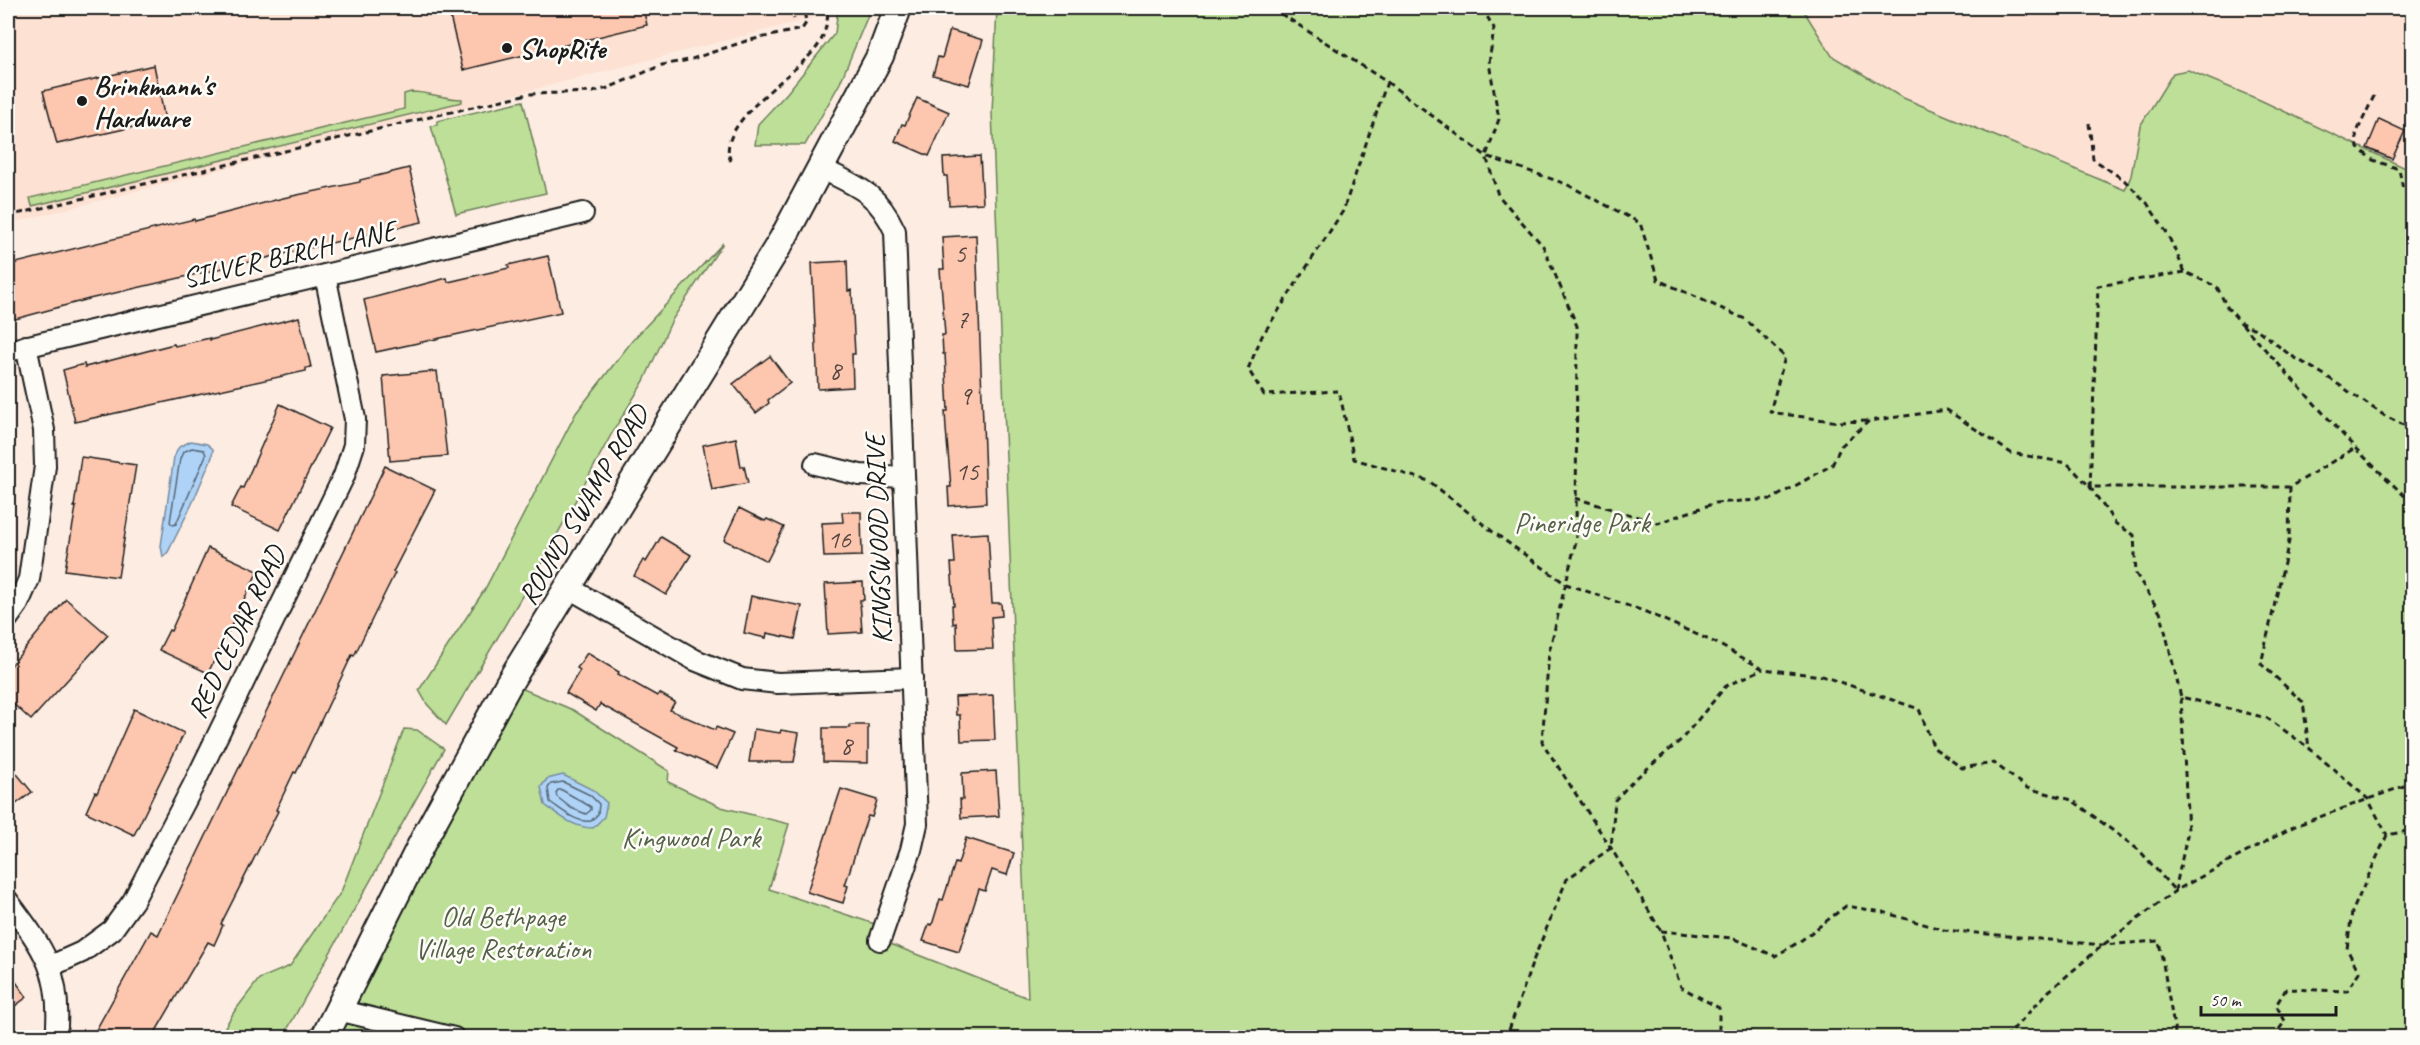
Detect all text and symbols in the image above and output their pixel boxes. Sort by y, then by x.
place label: ShopRite [519,31,608,66]
marker: ShopRite [500,41,514,55]
place label: Brinkmann's Hardware [94,68,217,135]
marker: Brinkmann's Hardware [75,94,89,108]
street label: SILVER BIRCH LANE [179,212,403,296]
house number: 5 [954,237,967,270]
house number: 7 [956,303,969,336]
house number: 8 [829,354,843,387]
house number: 9 [959,379,973,412]
street label: ROUND SWAMP ROAD [510,397,658,611]
street label: KINGSWOOD DRIVE [857,430,899,644]
house number: 15 [955,455,980,488]
park label: Pineridge Park [1514,505,1652,540]
house number: 16 [827,523,852,556]
street label: RED CEDAR ROAD [179,538,294,724]
house number: 8 [840,729,854,762]
park label: Kingwood Park [622,820,762,855]
park label: Old Bethpage Village Restoration [415,899,592,966]
scale bar [2201,979,2336,1017]
text: 50 m [2210,989,2243,1011]

